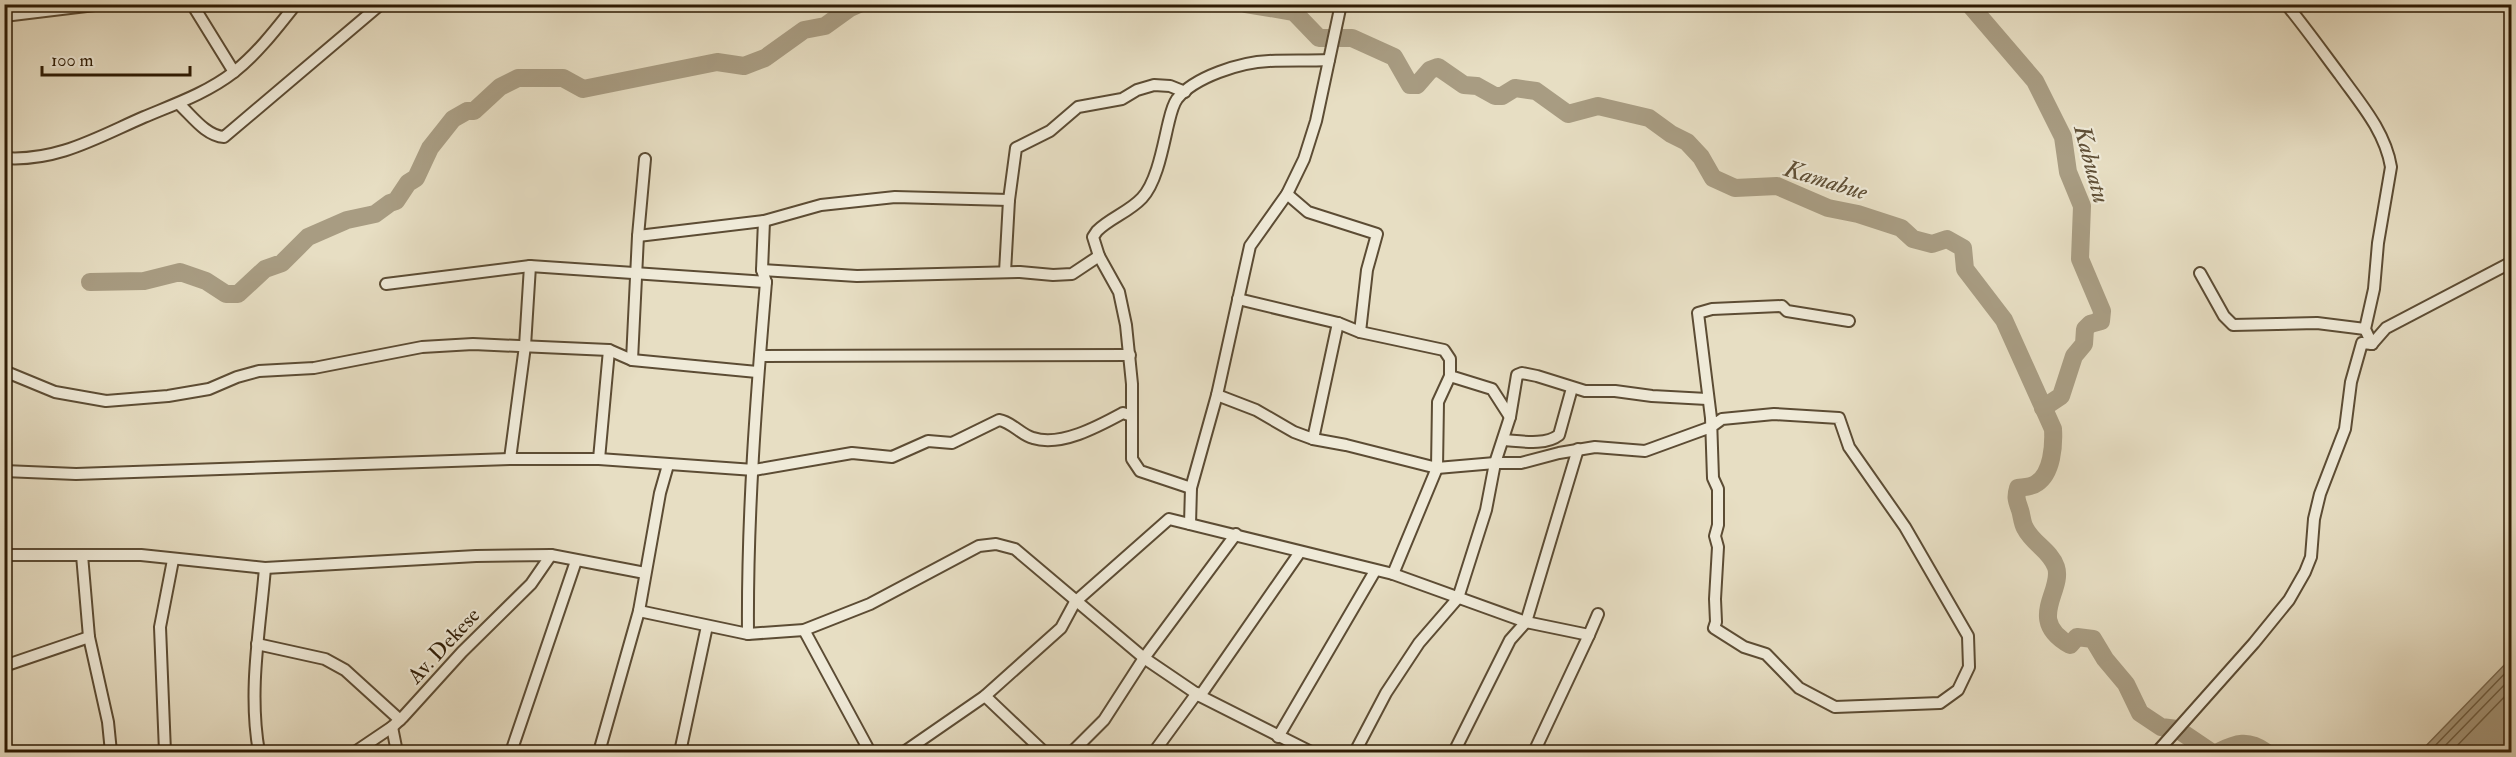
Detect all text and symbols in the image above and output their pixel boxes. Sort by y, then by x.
scale bar [42,39,190,77]
text: 100 m [51,49,94,72]
water label: Kabuatu [2066,121,2117,207]
water label: Kamabue [1780,153,1872,208]
street label: Av. Dekese [401,602,486,690]

